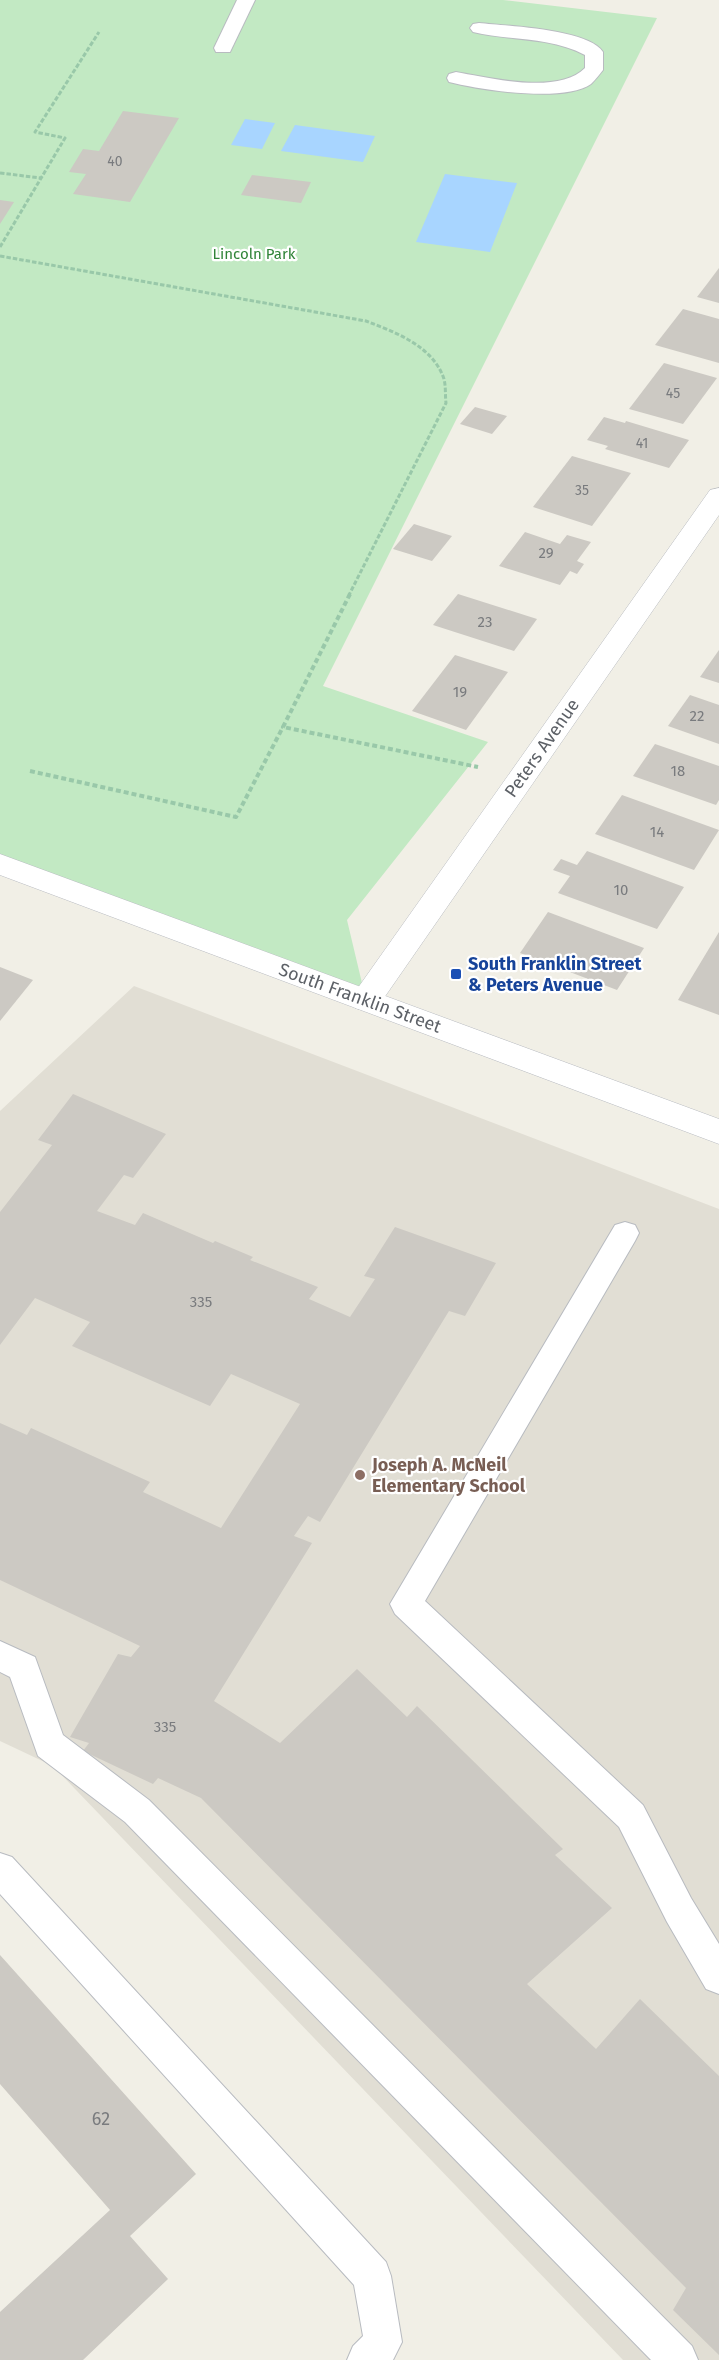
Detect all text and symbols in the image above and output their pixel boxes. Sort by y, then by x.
house number: 40 [107,153,123,170]
park label: Lincoln Park [213,245,296,263]
house number: 45 [666,385,680,402]
house number: 41 [636,435,648,452]
house number: 35 [575,482,589,499]
house number: 29 [538,544,554,562]
house number: 23 [478,613,492,631]
house number: 19 [453,683,467,701]
street label: Peters Avenue [500,694,584,802]
house number: 22 [690,707,704,725]
house number: 18 [671,762,685,780]
house number: 14 [650,823,664,841]
house number: 10 [614,881,628,899]
place label: South Franklin Street & Peters Avenue [468,953,642,996]
street label: South Franklin Street [276,958,445,1038]
marker: South Franklin Street & Peters Avenue [449,967,463,981]
house number: 335 [190,1293,212,1311]
place label: Joseph A. McNeil Elementary School [371,1454,526,1497]
marker: Joseph A. McNeil Elementary School [353,1468,367,1482]
house number: 335 [154,1718,176,1736]
house number: 62 [92,2108,110,2130]

